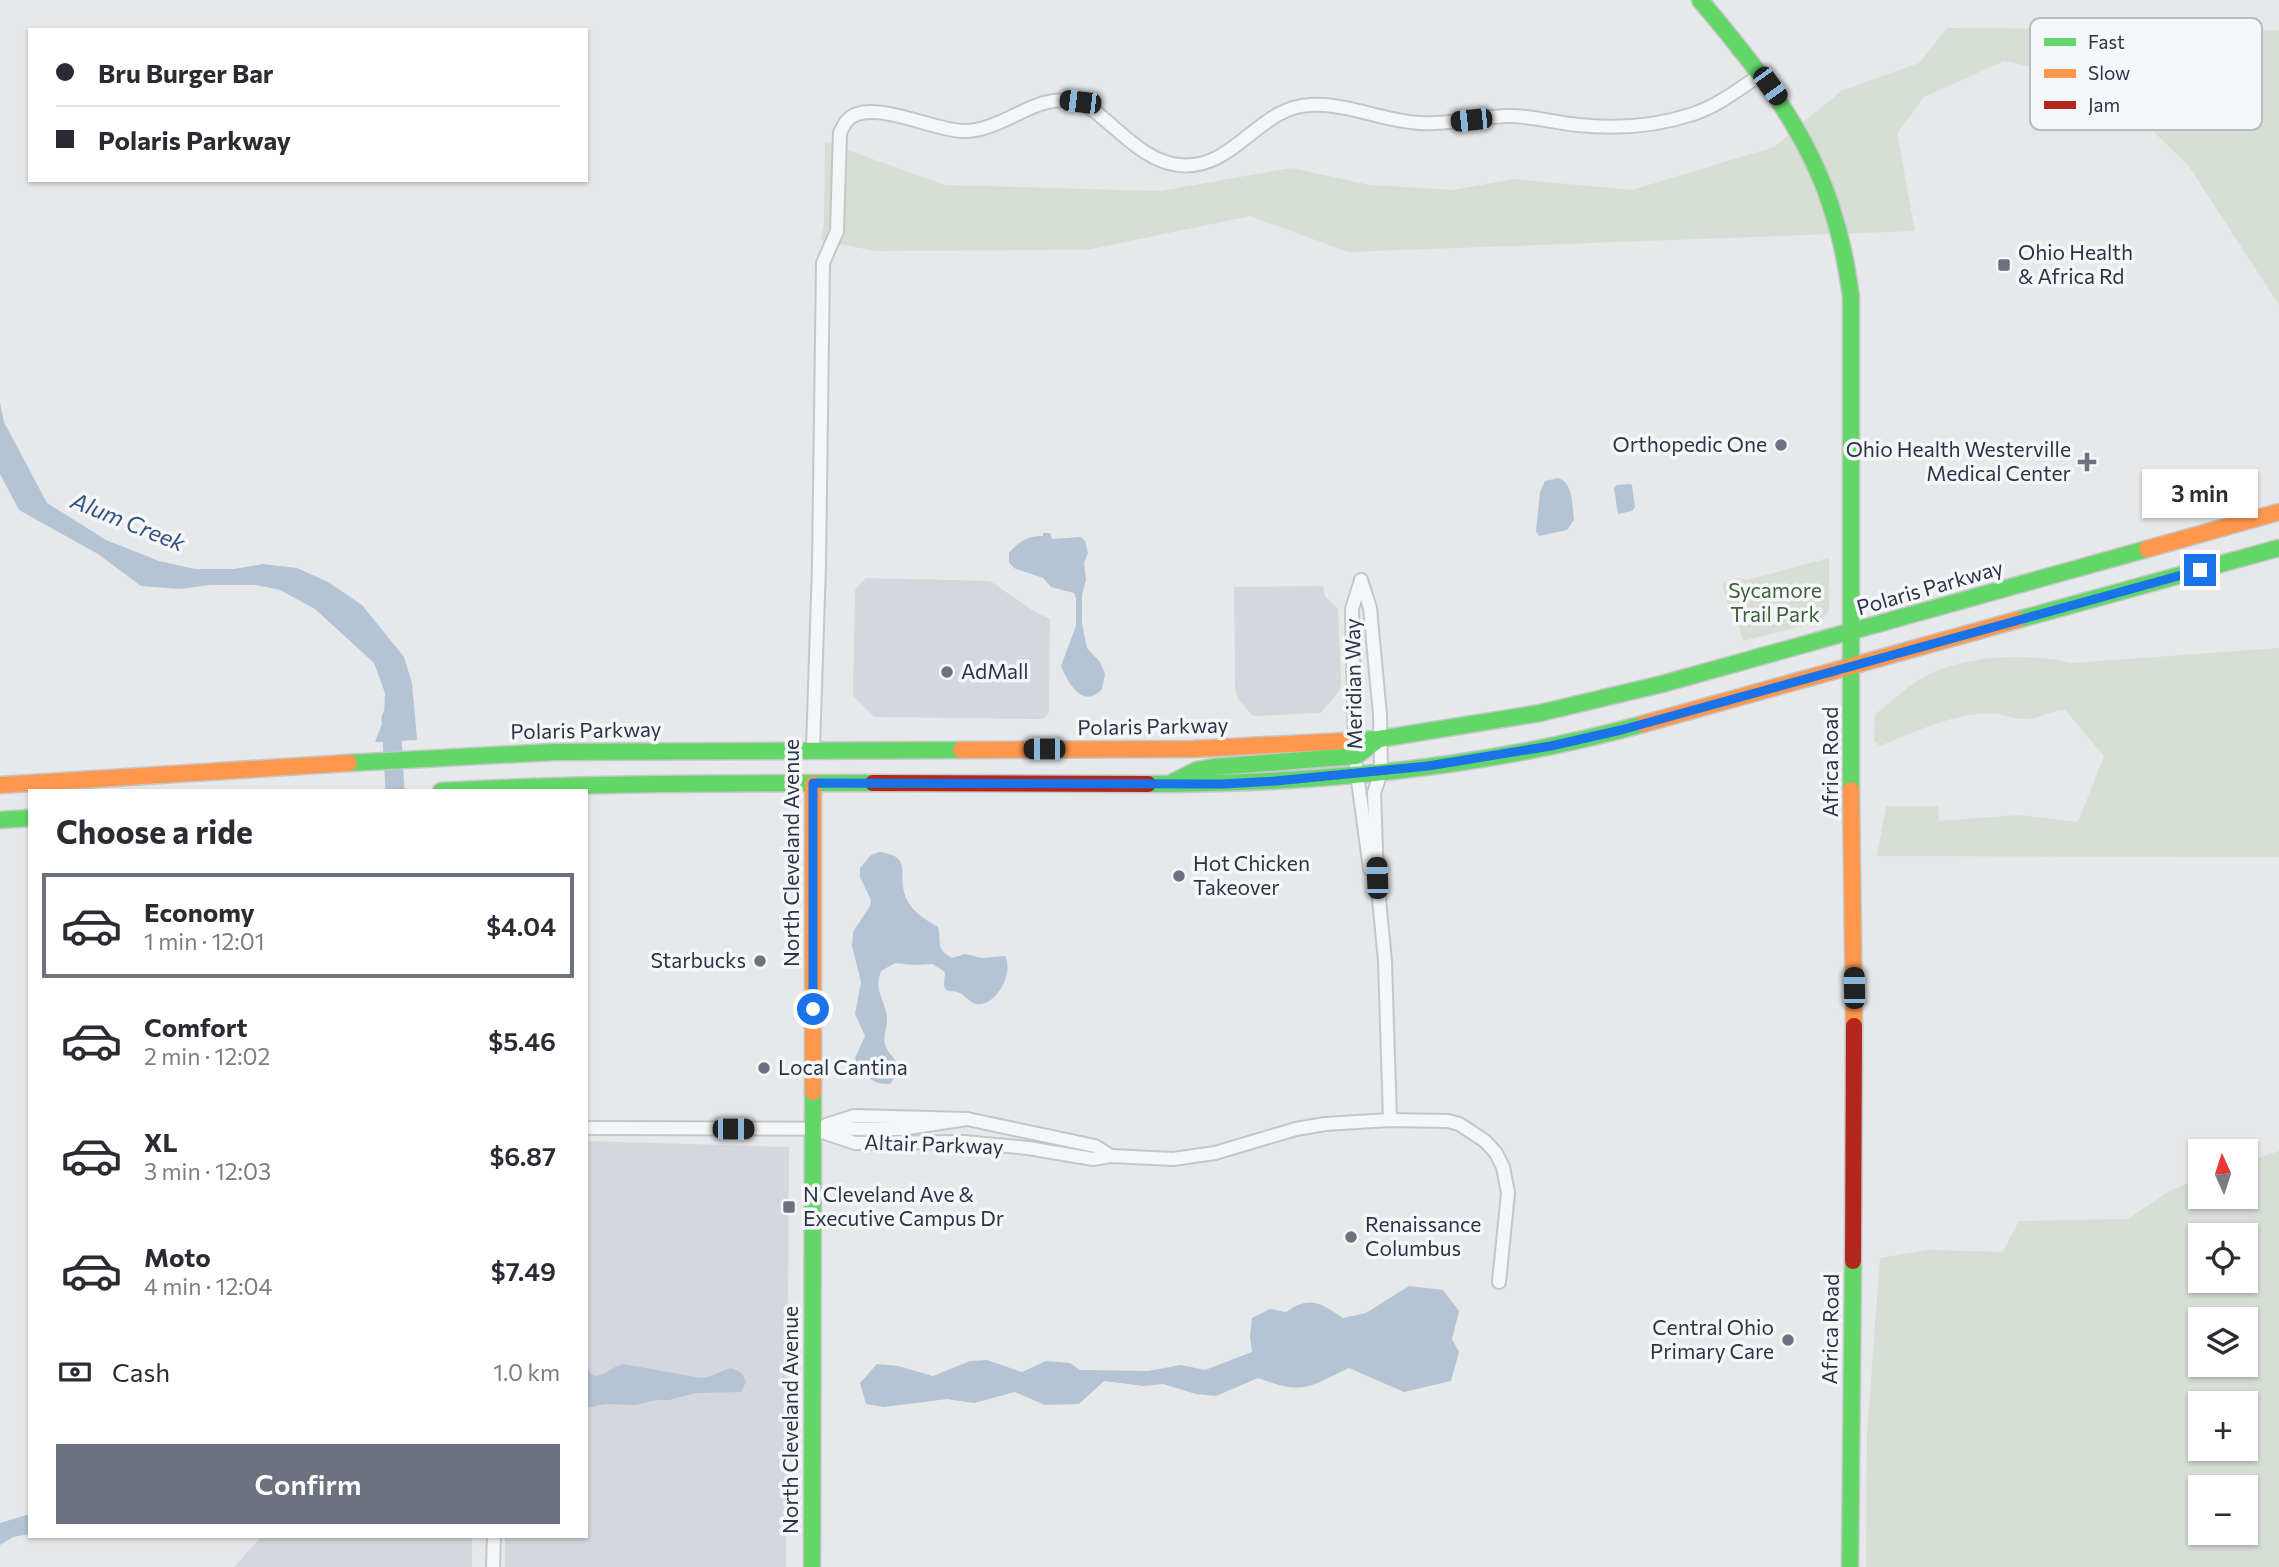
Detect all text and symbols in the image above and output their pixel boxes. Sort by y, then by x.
legend [2030,18,2262,130]
text: Fast [2088,30,2125,53]
text: Bru Burger Bar [98,57,274,88]
text: Slow [2088,61,2130,84]
car [1750,63,1791,109]
car [1058,89,1103,115]
text: Jam [2088,93,2120,116]
car [1450,107,1493,133]
text: Polaris Parkway [98,124,291,155]
place label: Ohio Health & Africa Rd [2018,239,2133,288]
marker: Ohio Health & Africa Rd [1996,257,2012,273]
place label: Orthopedic One [1613,431,1767,456]
place label: Ohio Health Westerville Medical Center [1846,436,2071,485]
marker: Orthopedic One [1773,437,1789,453]
marker: Ohio Health Westerville Medical Center [2077,452,2097,472]
callout: 3 min [2142,468,2258,518]
text: 3 min [2171,479,2229,507]
water label: Alum Creek [66,485,190,557]
street label: Polaris Parkway [1853,554,2006,619]
route end [2184,554,2216,586]
park label: Sycamore Trail Park [1728,577,1822,626]
street label: Meridian Way [1339,618,1366,750]
place label: AdMall [961,658,1029,683]
marker: AdMall [939,664,955,680]
street label: Africa Road [1817,707,1842,817]
street label: Polaris Parkway [1077,712,1229,739]
street label: Polaris Parkway [510,716,662,743]
street label: North Cleveland Avenue [778,739,803,967]
car [1024,739,1066,760]
text: Choose a ride [56,811,253,851]
place label: Hot Chicken Takeover [1193,850,1310,899]
car [1366,857,1389,899]
marker: Hot Chicken Takeover [1171,868,1187,884]
icon: car [60,894,123,957]
text: Economy [144,896,255,927]
text: $4.04 [486,910,556,941]
text: 1 min · 12:01 [144,927,264,955]
place label: Starbucks [650,947,746,972]
marker: Starbucks [752,953,768,969]
car [1844,967,1865,1009]
route start [797,993,829,1025]
icon: car [60,1009,123,1072]
text: Comfort [144,1011,247,1042]
text: $5.46 [488,1025,556,1056]
text: 2 min · 12:02 [144,1042,270,1070]
place label: Local Cantina [778,1054,908,1079]
marker: Local Cantina [756,1060,772,1076]
car [713,1119,755,1140]
icon: car [60,1124,123,1187]
text: XL [144,1126,178,1157]
street label: Altair Parkway [864,1129,1004,1158]
north arrow [2188,1139,2258,1209]
map controls [2188,1139,2258,1545]
text: $6.87 [489,1140,556,1171]
text: 3 min · 12:03 [144,1157,271,1185]
place label: N Cleveland Ave & Executive Campus Dr [803,1181,1004,1230]
marker: N Cleveland Ave & Executive Campus Dr [781,1199,797,1215]
place label: Renaissance Columbus [1365,1211,1481,1260]
button: locate [2188,1223,2258,1293]
marker: Renaissance Columbus [1343,1229,1359,1245]
icon: car [60,1239,123,1302]
text: Moto [144,1241,211,1272]
text: $7.49 [491,1255,556,1286]
text: 4 min · 12:04 [144,1272,272,1300]
street label: Africa Road [1816,1273,1843,1384]
street label: North Cleveland Avenue [777,1306,802,1534]
button: layers [2188,1307,2258,1377]
place label: Central Ohio Primary Care [1650,1314,1774,1363]
marker: Central Ohio Primary Care [1780,1332,1796,1348]
icon: cash [56,1353,94,1391]
text: Cash [112,1356,170,1387]
text: 1.0 km [493,1358,560,1386]
button: + [2188,1391,2258,1461]
button: Confirm [56,1444,560,1524]
button: − [2188,1475,2258,1545]

